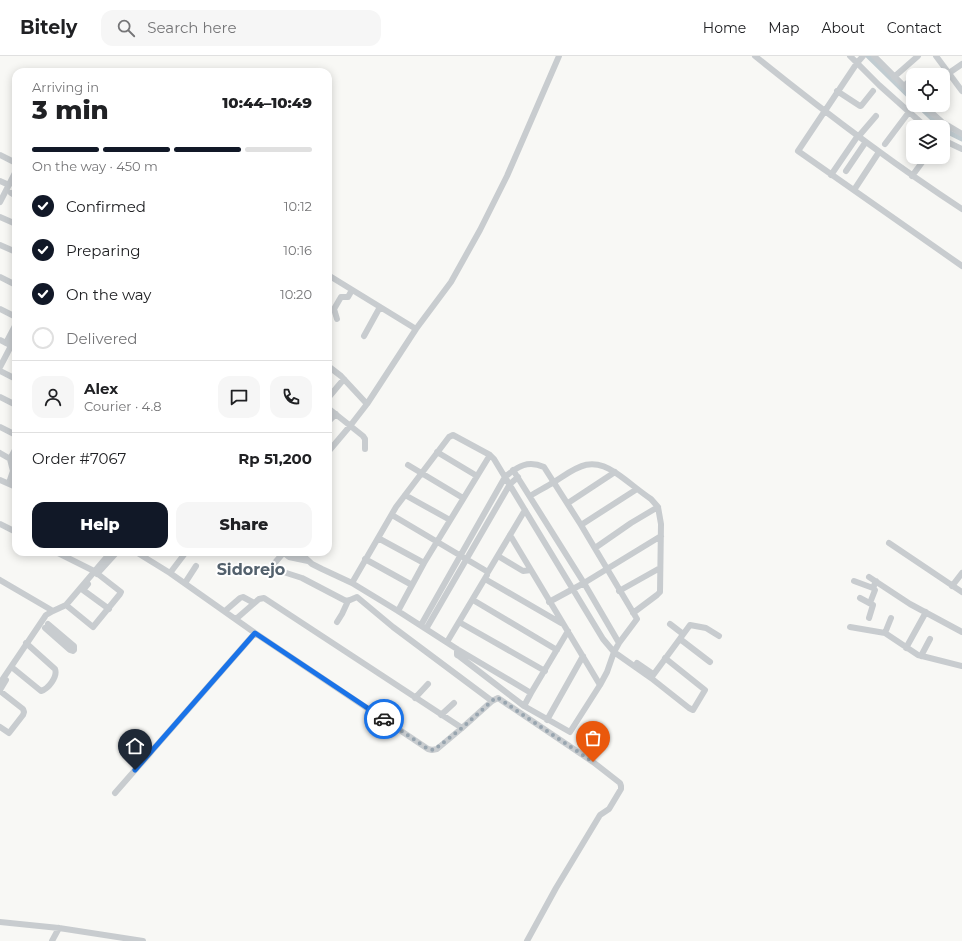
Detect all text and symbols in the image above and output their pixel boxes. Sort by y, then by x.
search box [101,10,381,46]
text: Bitely [20,16,77,39]
icon: search [115,17,137,39]
text: Search here [147,18,237,37]
text: Home [703,19,746,37]
text: Map [768,19,799,37]
text: About [821,19,865,37]
text: Contact [887,19,942,37]
map controls [906,68,950,164]
button: locate [906,68,950,112]
text: Arriving in [32,79,99,95]
text: 10:44–10:49 [222,93,312,112]
text: 3 min [32,94,109,126]
button: layers [906,120,950,164]
text: On the way · 450 m [32,158,158,174]
icon: check [32,195,54,217]
text: Confirmed [66,197,146,216]
text: 10:12 [284,198,312,214]
icon: check [32,239,54,261]
text: Preparing [66,241,141,260]
text: 10:16 [283,242,312,258]
icon: check [32,283,54,305]
text: On the way [66,285,151,304]
text: 10:20 [280,286,312,302]
text: Delivered [66,329,138,348]
button: person [32,376,74,418]
button: chat [218,376,260,418]
button: phone [270,376,312,418]
text: Alex [84,379,118,398]
text: Courier · 4.8 [84,398,162,414]
text: Order #7067 [32,449,126,468]
text: Rp 51,200 [238,449,312,468]
button: Help [32,502,168,548]
button: Share [176,502,312,548]
district label: Sidorejo [217,560,285,579]
courier [364,699,404,739]
icon: car [373,708,395,730]
pin [576,721,610,762]
icon: bag [582,727,604,749]
pin [118,729,152,770]
icon: home [124,735,146,757]

